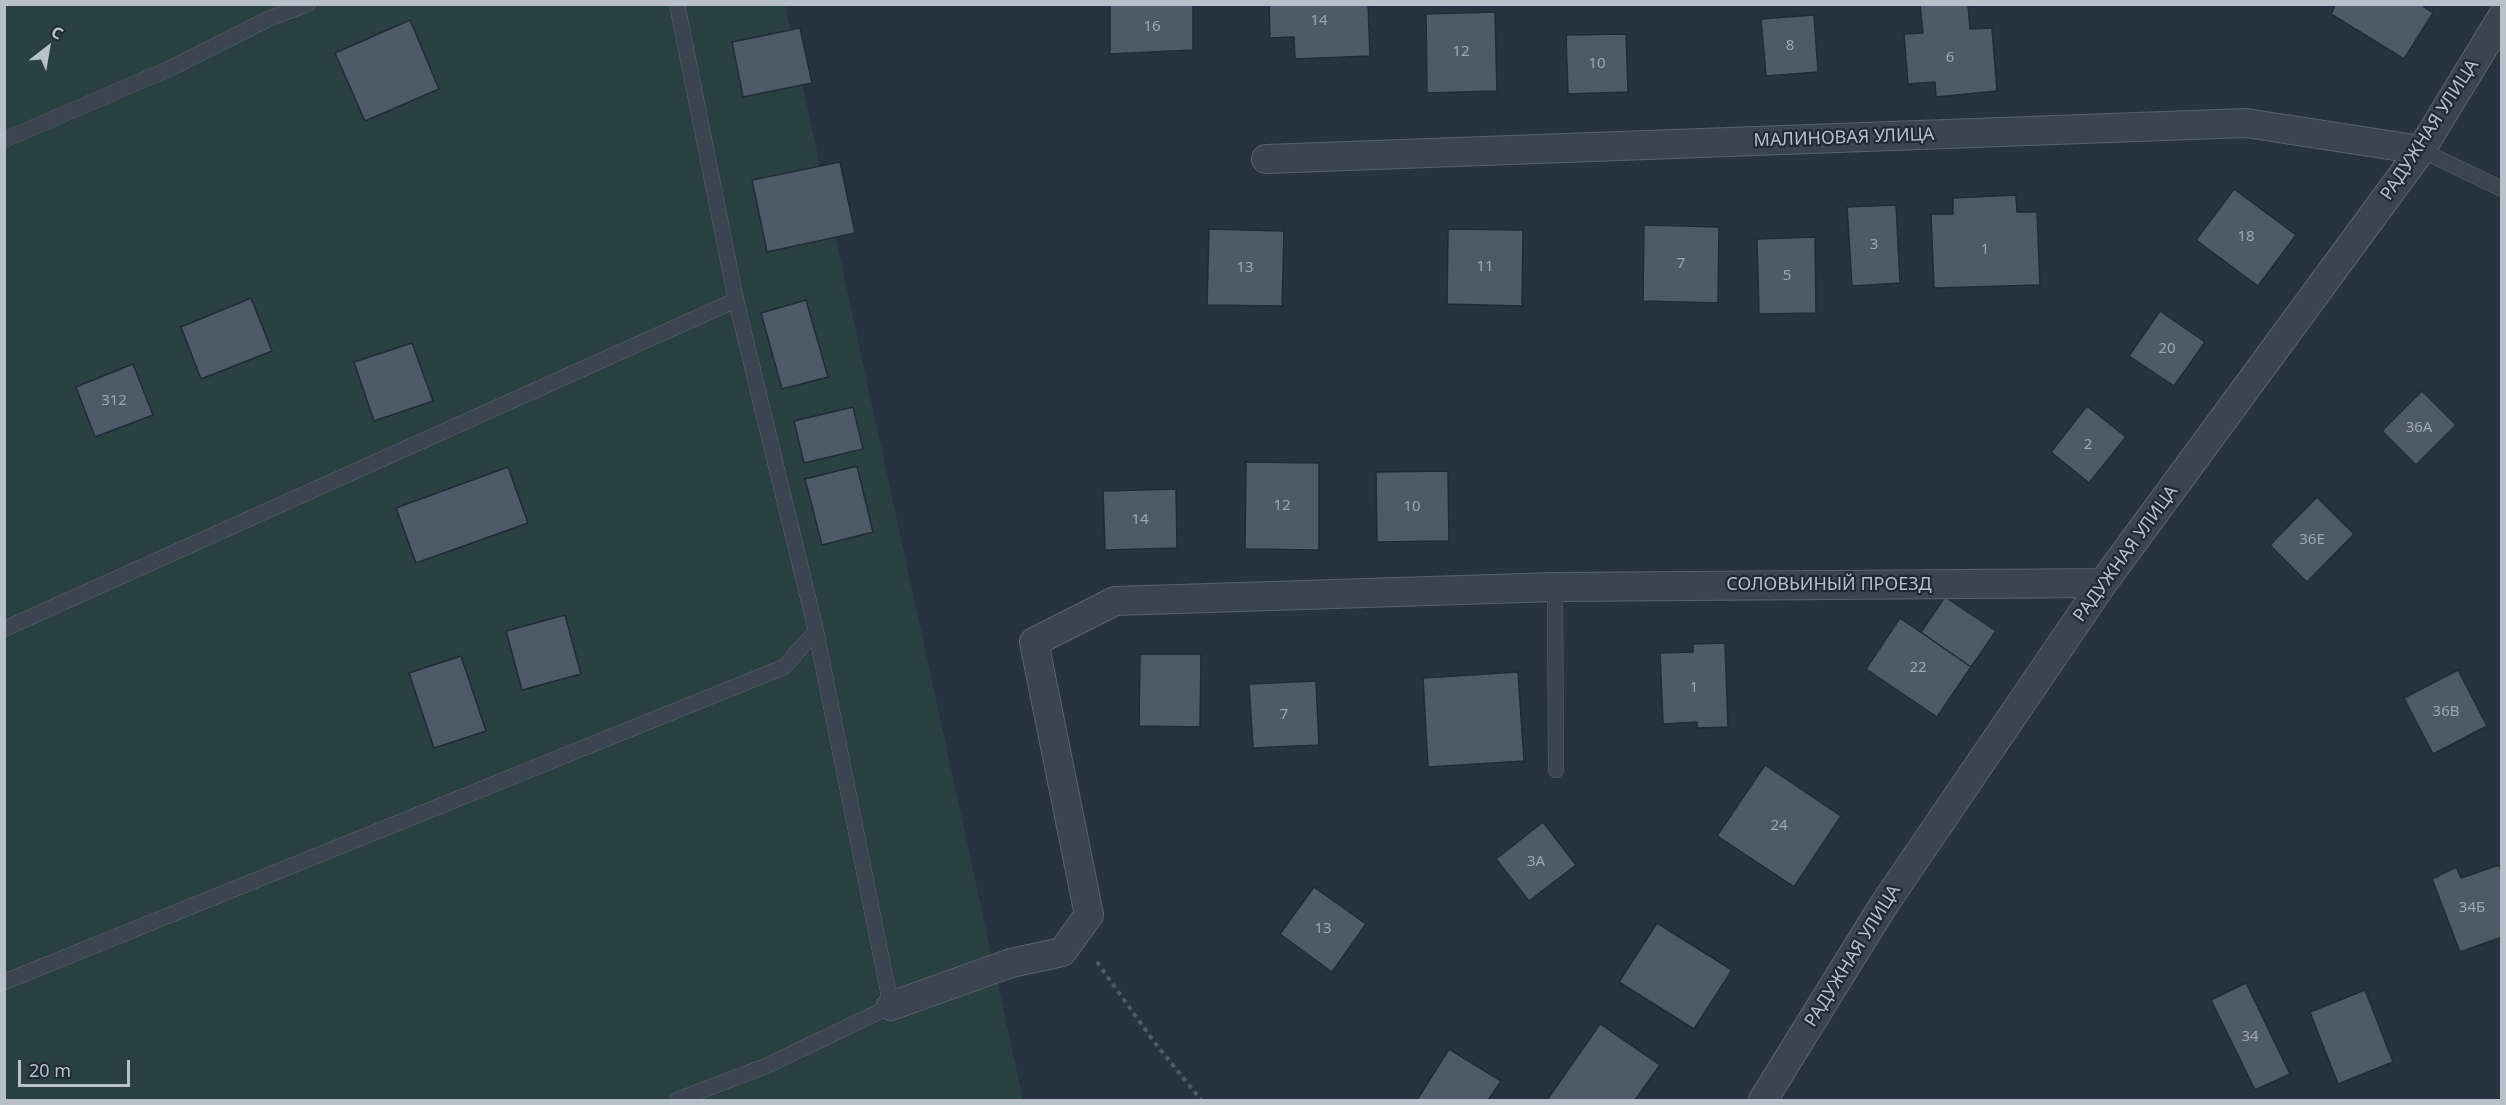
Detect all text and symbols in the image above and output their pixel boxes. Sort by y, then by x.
house number: 14 [1310,12,1328,30]
north arrow [18,18,78,78]
house number: 16 [1143,18,1161,36]
text: С [47,20,67,45]
house number: 8 [1786,37,1794,55]
house number: 12 [1452,43,1470,61]
house number: 6 [1946,49,1954,67]
house number: 10 [1588,55,1606,73]
street label: РАДУЖНАЯ УЛИЦА [2376,56,2484,204]
street label: МАЛИНОВАЯ УЛИЦА [1753,124,1935,152]
house number: 18 [2237,228,2255,246]
house number: 3 [1870,236,1878,254]
house number: 1 [1981,241,1989,259]
house number: 7 [1677,255,1685,273]
house number: 11 [1476,258,1494,276]
house number: 13 [1236,259,1254,277]
house number: 5 [1783,267,1791,285]
house number: 20 [2158,340,2176,358]
house number: 312 [101,392,127,410]
house number: 36А [2406,419,2432,437]
house number: 2 [2084,436,2092,454]
street label: РАДУЖНАЯ УЛИЦА [2069,482,2183,626]
house number: 12 [1273,497,1291,515]
house number: 10 [1403,498,1421,516]
house number: 14 [1131,511,1149,529]
house number: 36Е [2299,531,2325,549]
street label: СОЛОВЬИНЫЙ ПРОЕЗД [1726,574,1932,596]
house number: 22 [1909,659,1927,677]
house number: 1 [1690,679,1698,697]
house number: 36В [2433,703,2459,721]
house number: 7 [1280,706,1288,724]
house number: 24 [1770,817,1788,835]
house number: 3А [1527,853,1545,871]
street label: РАДУЖНАЯ УЛИЦА [1801,881,1905,1031]
house number: 34Б [2459,899,2485,917]
house number: 13 [1314,920,1332,938]
house number: 34 [2241,1028,2259,1046]
scale bar [21,1048,134,1086]
text: 20 m [29,1058,71,1082]

